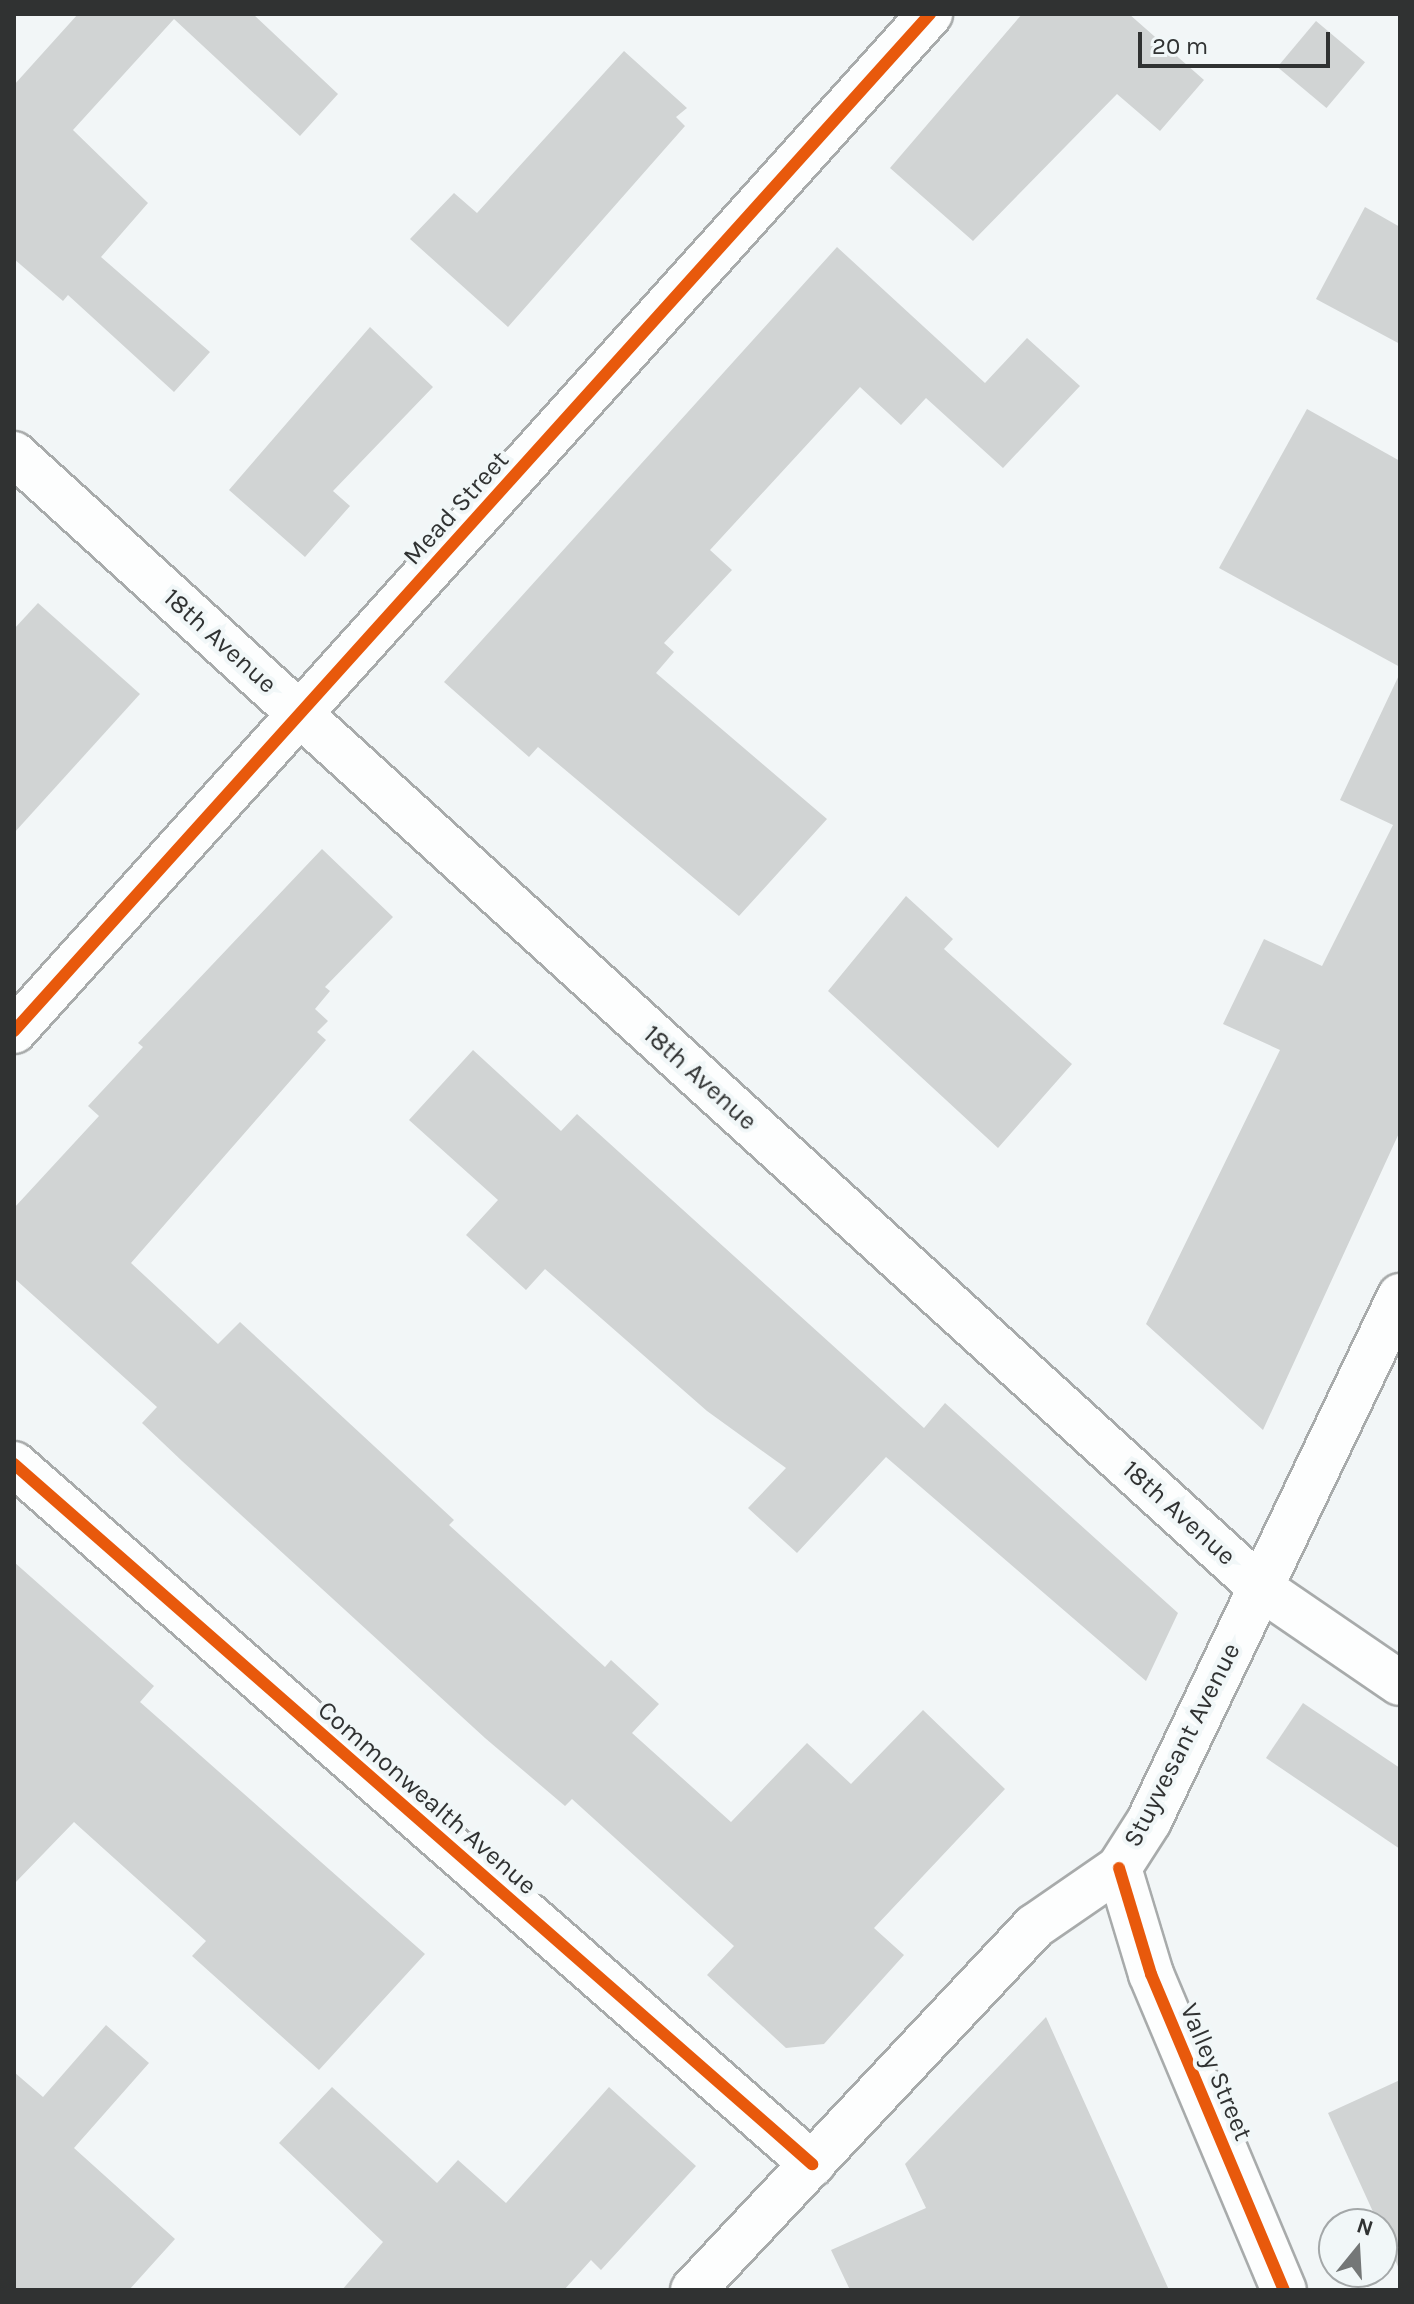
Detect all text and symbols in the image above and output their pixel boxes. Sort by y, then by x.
scale bar [1142,16,1334,66]
text: 20 m [1152,32,1208,60]
street label: Mead Street [397,445,515,571]
street label: 18th Avenue [157,582,283,700]
street label: 18th Avenue [637,1019,763,1137]
street label: 18th Avenue [1116,1454,1242,1572]
street label: Stuyvesant Avenue [1117,1638,1247,1852]
street label: Commonwealth Avenue [311,1694,543,1902]
street label: Valley Street [1173,1999,1259,2145]
north arrow [1318,2208,1398,2288]
text: N [1353,2212,1376,2242]

